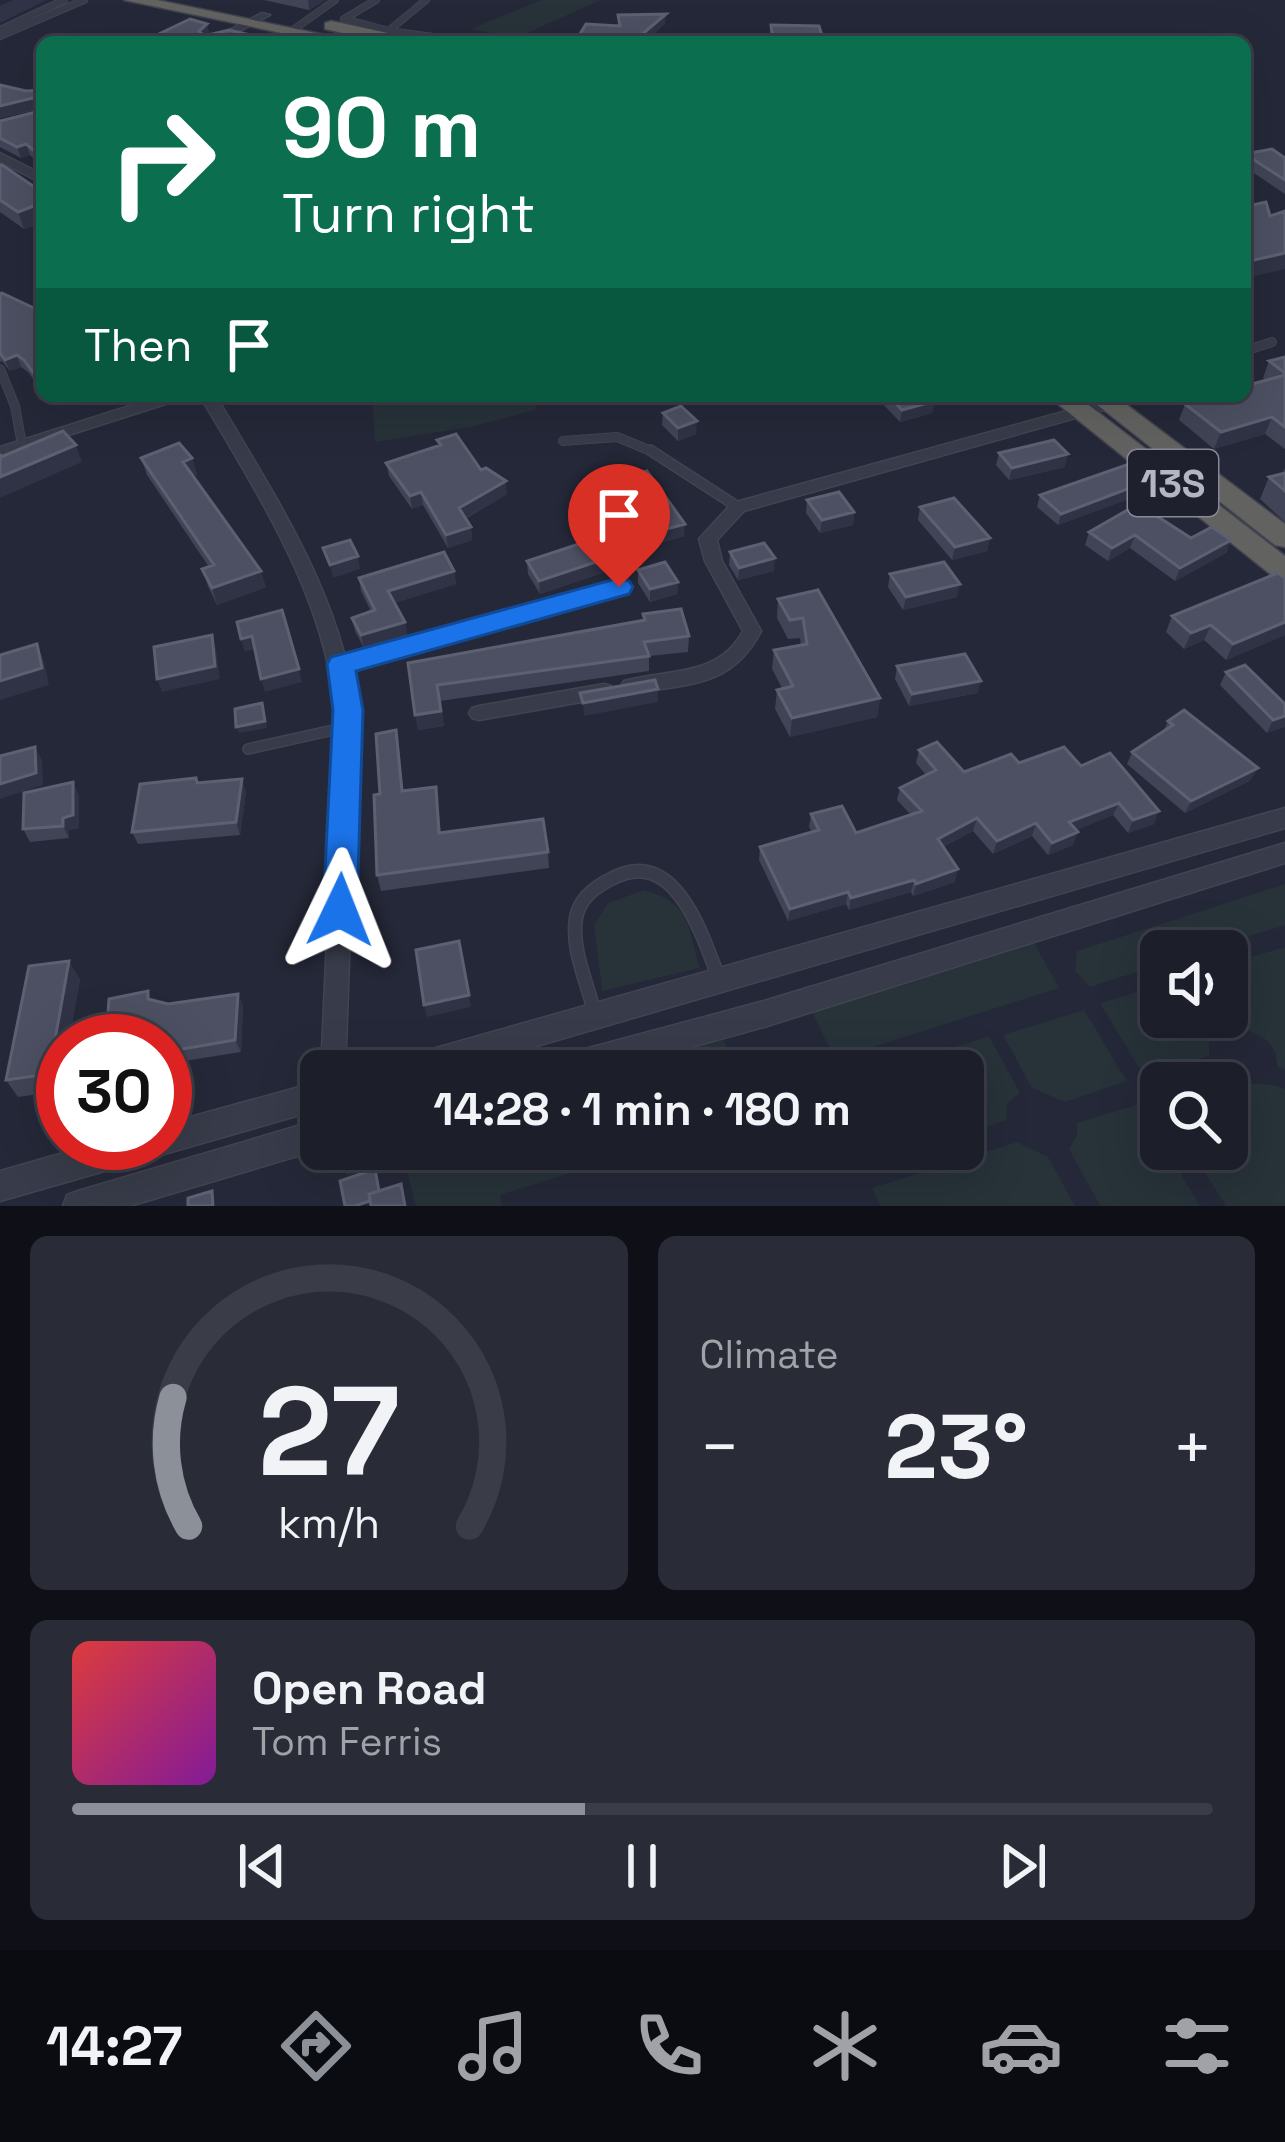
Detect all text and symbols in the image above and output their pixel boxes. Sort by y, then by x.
text: 90 m [282,74,481,182]
icon: right [84,84,240,240]
text: Turn right [282,179,535,248]
icon: arrive [216,312,282,378]
text: Then [84,317,192,374]
road number: 13S [1128,450,1218,516]
pin [568,464,670,587]
icon: arrive [586,482,652,548]
position arrow [277,847,403,973]
map controls [1140,930,1248,1170]
button: sound [1140,930,1248,1038]
speed limit sign: 30 [36,1014,192,1170]
button: search [1140,1062,1248,1170]
text: 14:28 · 1 min · 180 m [433,1081,851,1138]
text: Climate [700,1330,839,1379]
text: 27 [258,1352,400,1511]
text: 23° [884,1389,1028,1504]
text: − [700,1405,740,1489]
text: + [1172,1405,1213,1489]
text: km/h [278,1496,380,1551]
text: Open Road [252,1660,487,1717]
text: Tom Ferris [252,1717,442,1766]
icon: previous [229,1833,295,1899]
icon: pause [609,1833,675,1899]
icon: next [990,1833,1056,1899]
icon: directions [274,2004,358,2088]
icon: music [451,2004,535,2088]
icon: phone [627,2004,711,2088]
icon: climate [803,2004,887,2088]
icon: car [979,2004,1063,2088]
icon: filters [1155,2004,1239,2088]
text: 14:27 [46,2012,182,2081]

